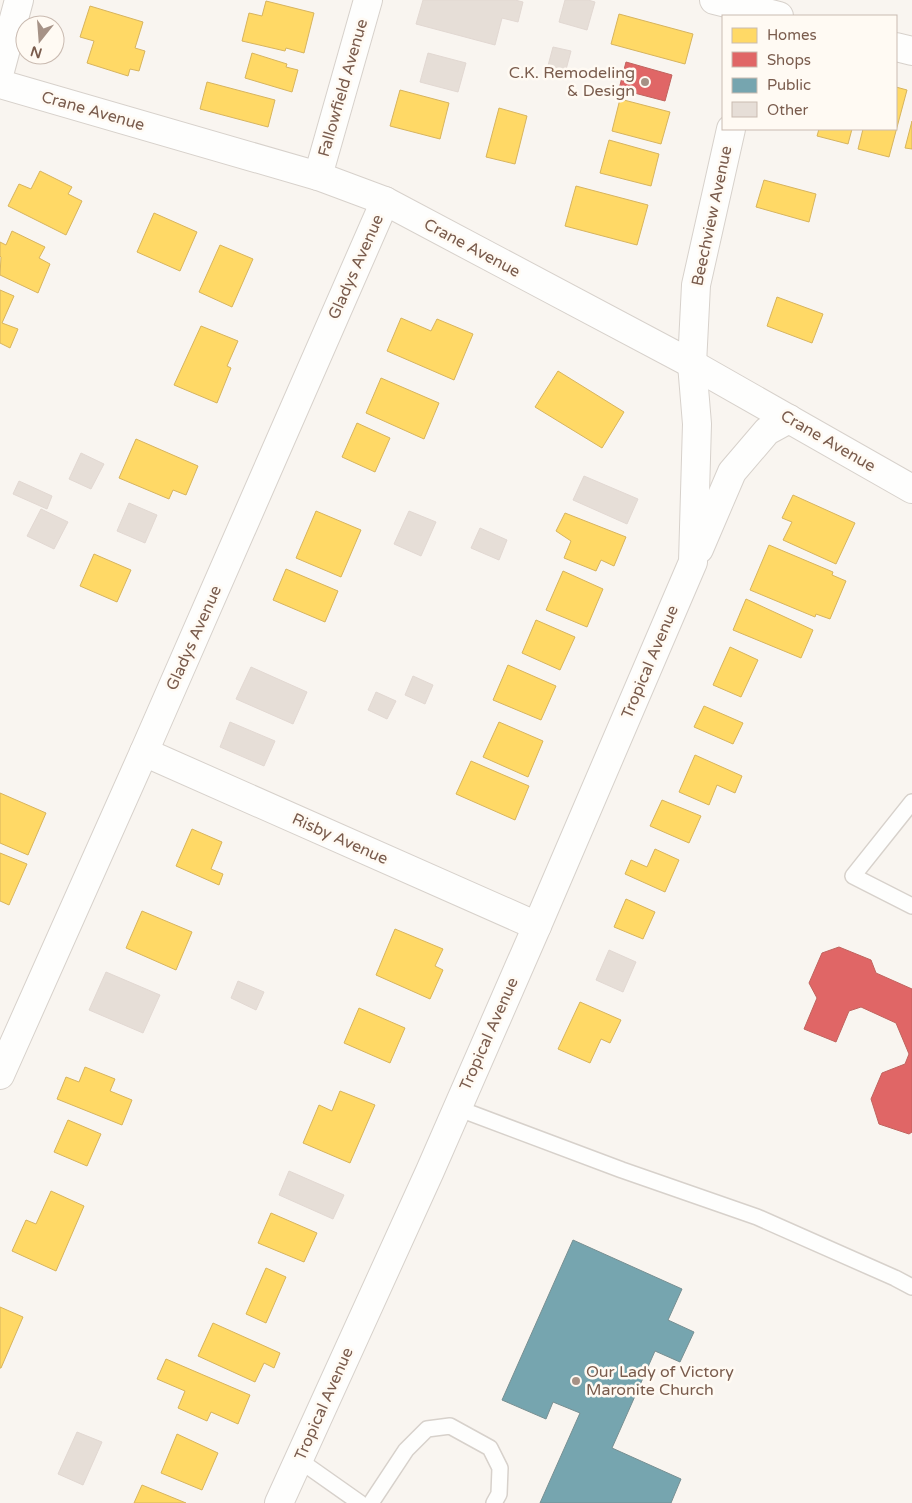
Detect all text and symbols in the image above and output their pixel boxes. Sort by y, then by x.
north arrow [15,15,65,65]
legend [722,15,897,130]
street label: Fallowfield Avenue [314,17,372,159]
text: Homes [767,26,817,44]
text: N [28,42,44,62]
text: Shops [767,51,811,69]
place label: C.K. Remodeling & Design [509,63,635,101]
marker: C.K. Remodeling & Design [639,76,651,88]
text: Public [767,76,811,94]
street label: Crane Avenue [39,87,147,135]
text: Other [767,101,809,119]
street label: Beechview Avenue [687,144,737,288]
street label: Gladys Avenue [324,211,388,323]
street label: Crane Avenue [420,214,524,282]
street label: Crane Avenue [777,406,879,476]
street label: Gladys Avenue [162,582,226,694]
street label: Tropical Avenue [617,602,683,722]
street label: Risby Avenue [289,809,391,869]
street label: Tropical Avenue [455,974,523,1094]
street label: Tropical Avenue [290,1344,358,1464]
place label: Our Lady of Victory Maronite Church [586,1362,734,1400]
marker: Our Lady of Victory Maronite Church [570,1375,582,1387]

